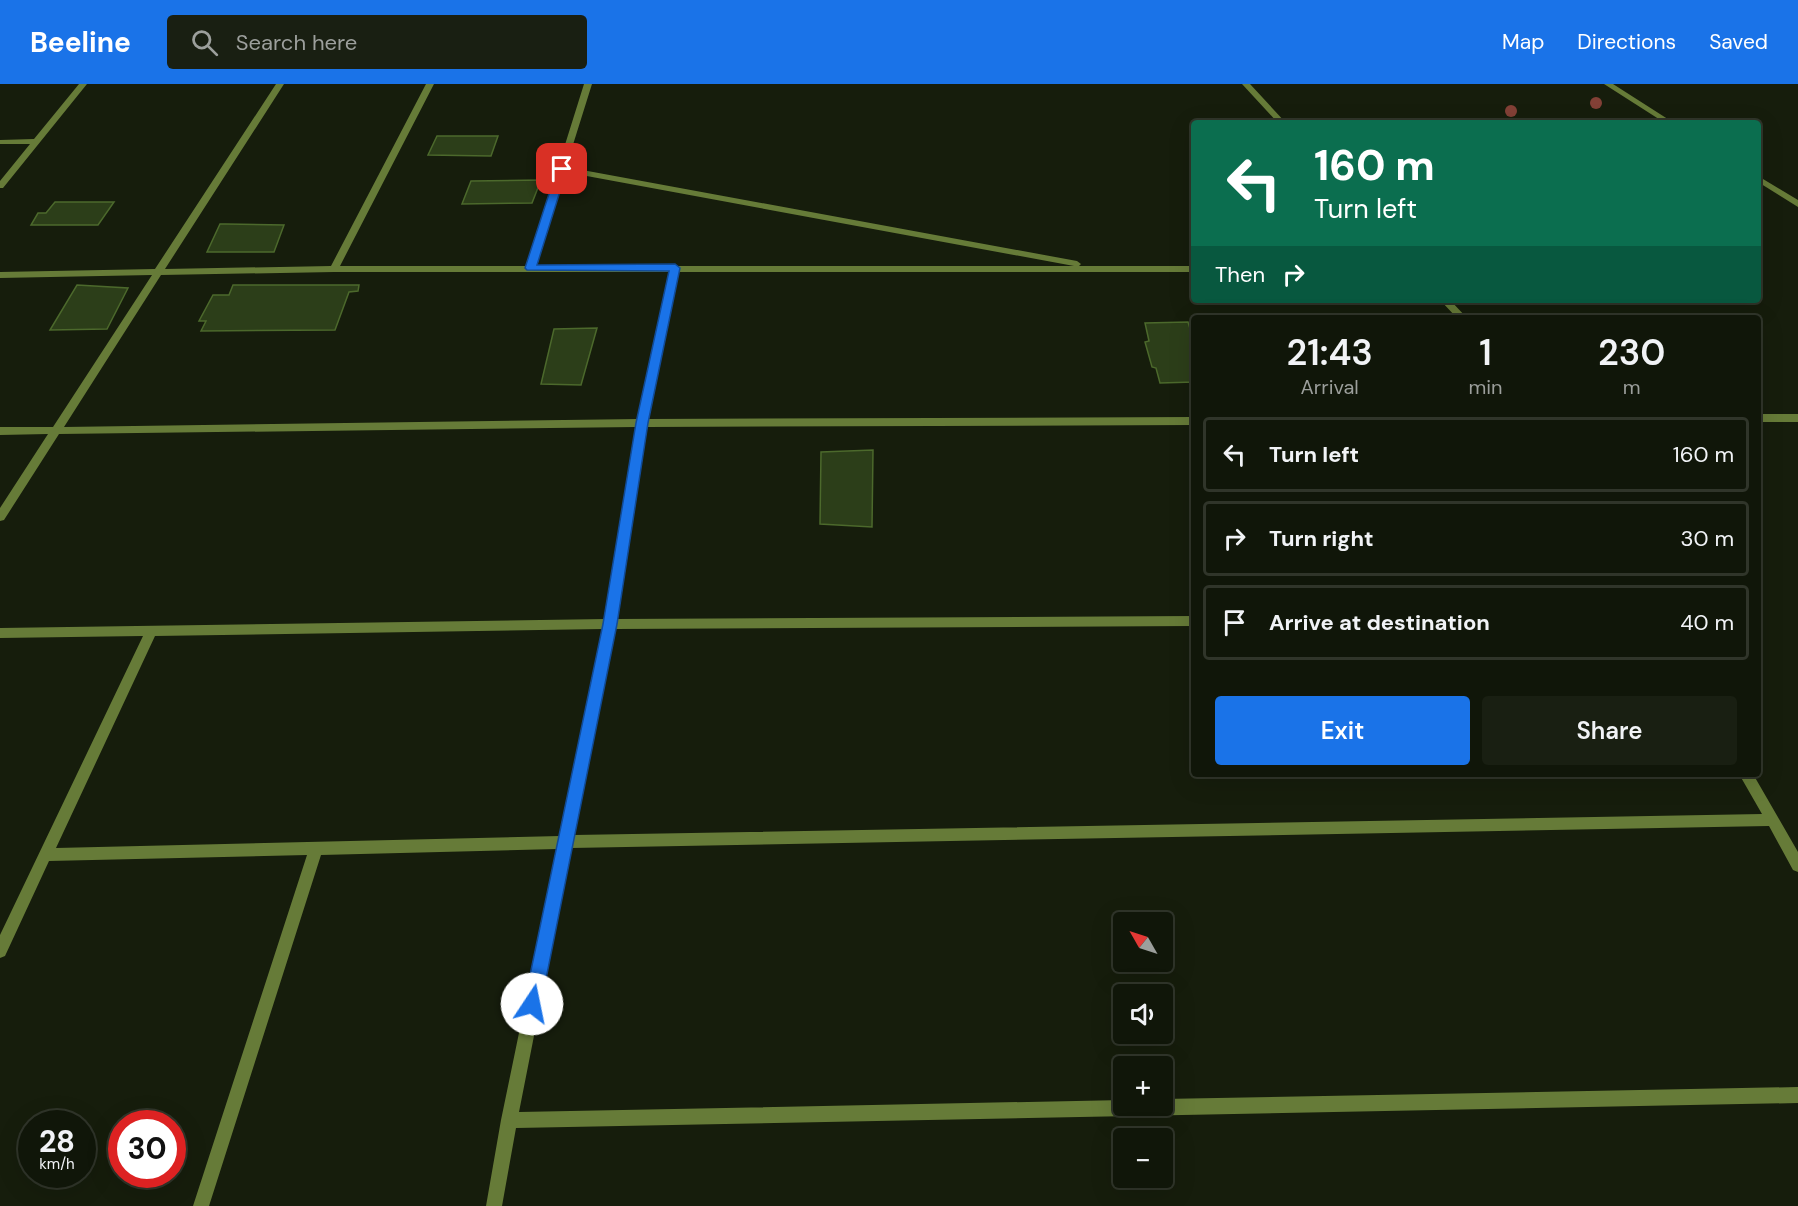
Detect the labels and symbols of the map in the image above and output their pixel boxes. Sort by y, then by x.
pin [536,143,587,194]
north arrow [1113,912,1173,972]
position arrow [500,972,564,1036]
speed limit sign: 30 [108,1110,186,1188]

